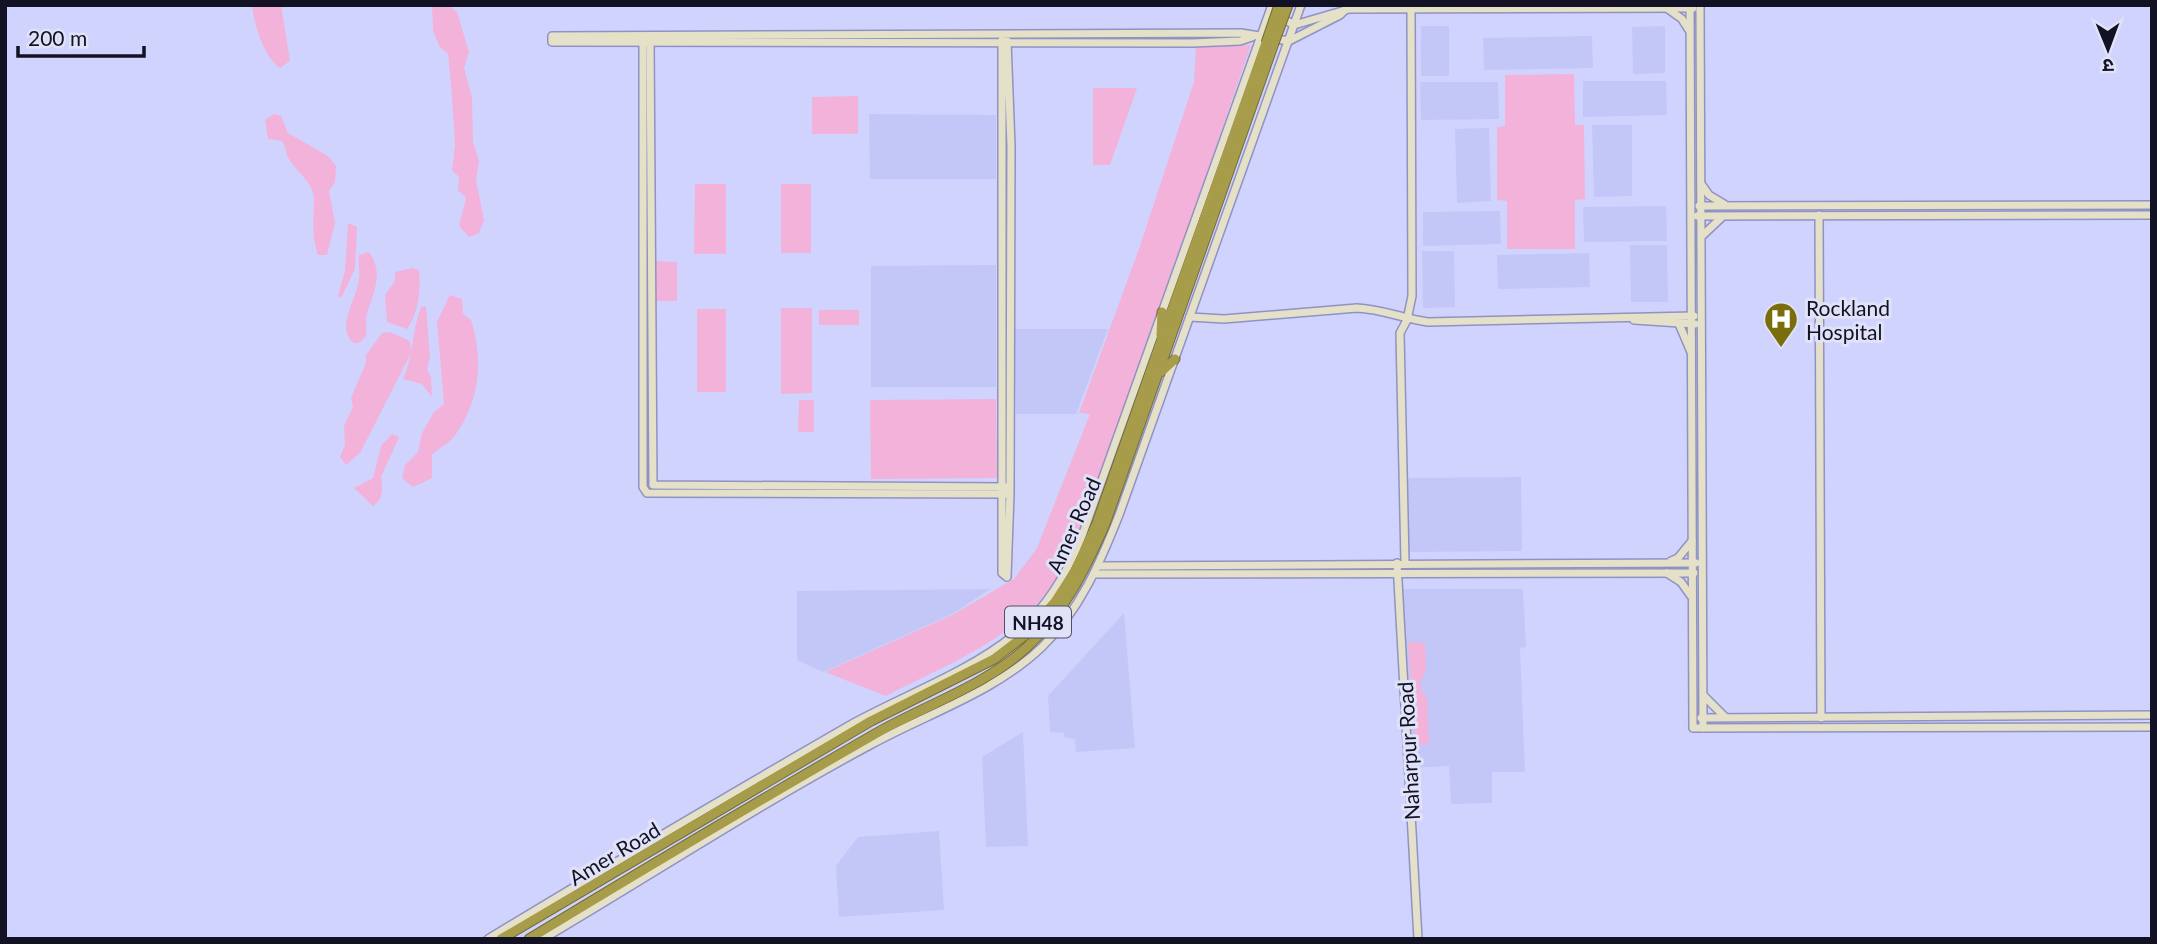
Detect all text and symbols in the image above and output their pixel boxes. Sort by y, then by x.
scale bar [18,14,144,58]
north arrow [2073,14,2143,84]
text: 200 m [28,25,87,50]
text: उ [2102,55,2114,78]
place label: Rockland Hospital [1806,295,1890,344]
hospital icon: Rockland Hospital [1762,300,1800,349]
street label: Amer Road [1041,473,1105,577]
road number: NH48 [1005,607,1071,638]
street label: Naharpur Road [1392,681,1424,821]
street label: Amer Road [564,816,664,890]

